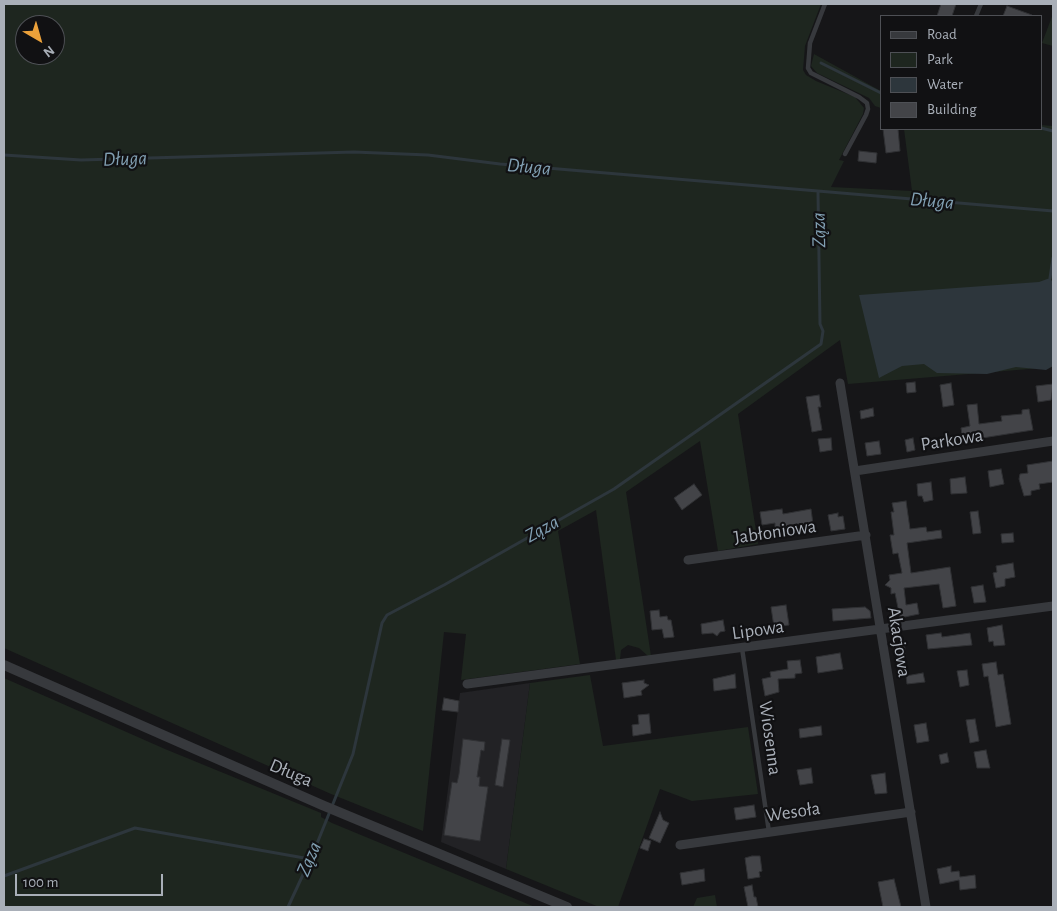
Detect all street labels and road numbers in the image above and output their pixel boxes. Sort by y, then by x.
street label: Parkowa [919,424,985,456]
street label: Jabłoniowa [732,515,818,549]
street label: Akacjowa [882,605,916,679]
street label: Lipowa [730,615,786,645]
street label: Wiosenna [754,699,786,777]
street label: Długa [266,754,316,792]
street label: Wesoła [764,797,822,827]

